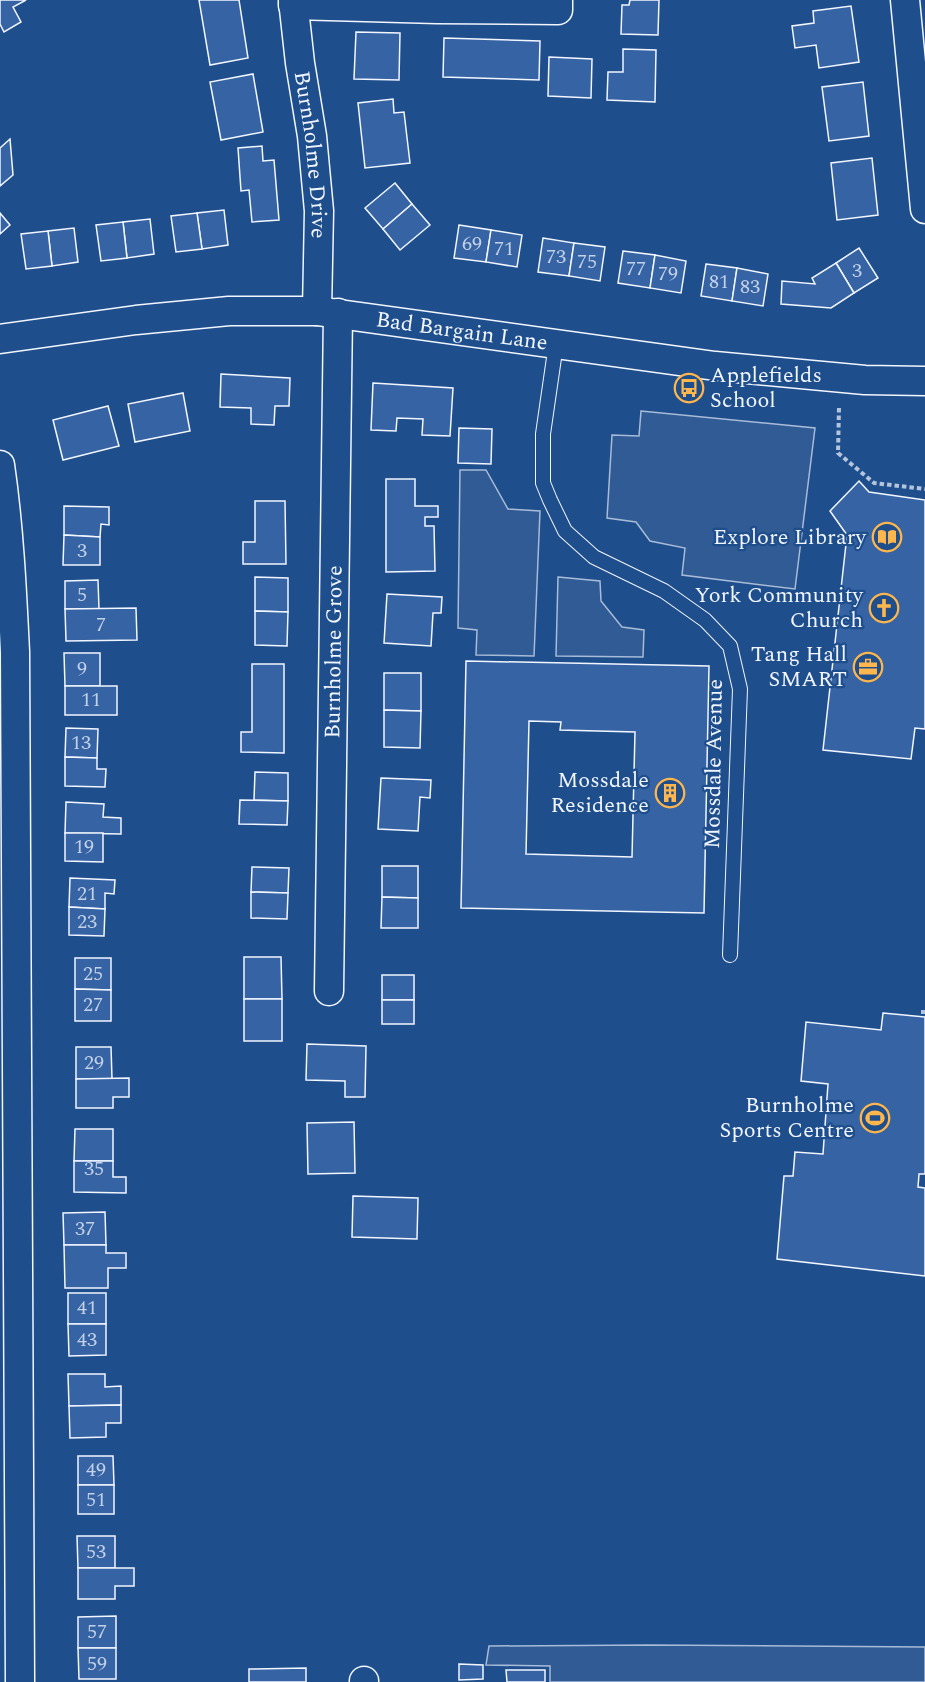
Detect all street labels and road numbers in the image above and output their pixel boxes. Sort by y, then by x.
street label: Burnholme Drive [285,69,336,239]
street label: Bad Bargain Lane [374,303,550,359]
street label: Burnholme Grove [316,565,351,739]
street label: Mossdale Avenue [696,679,732,849]

